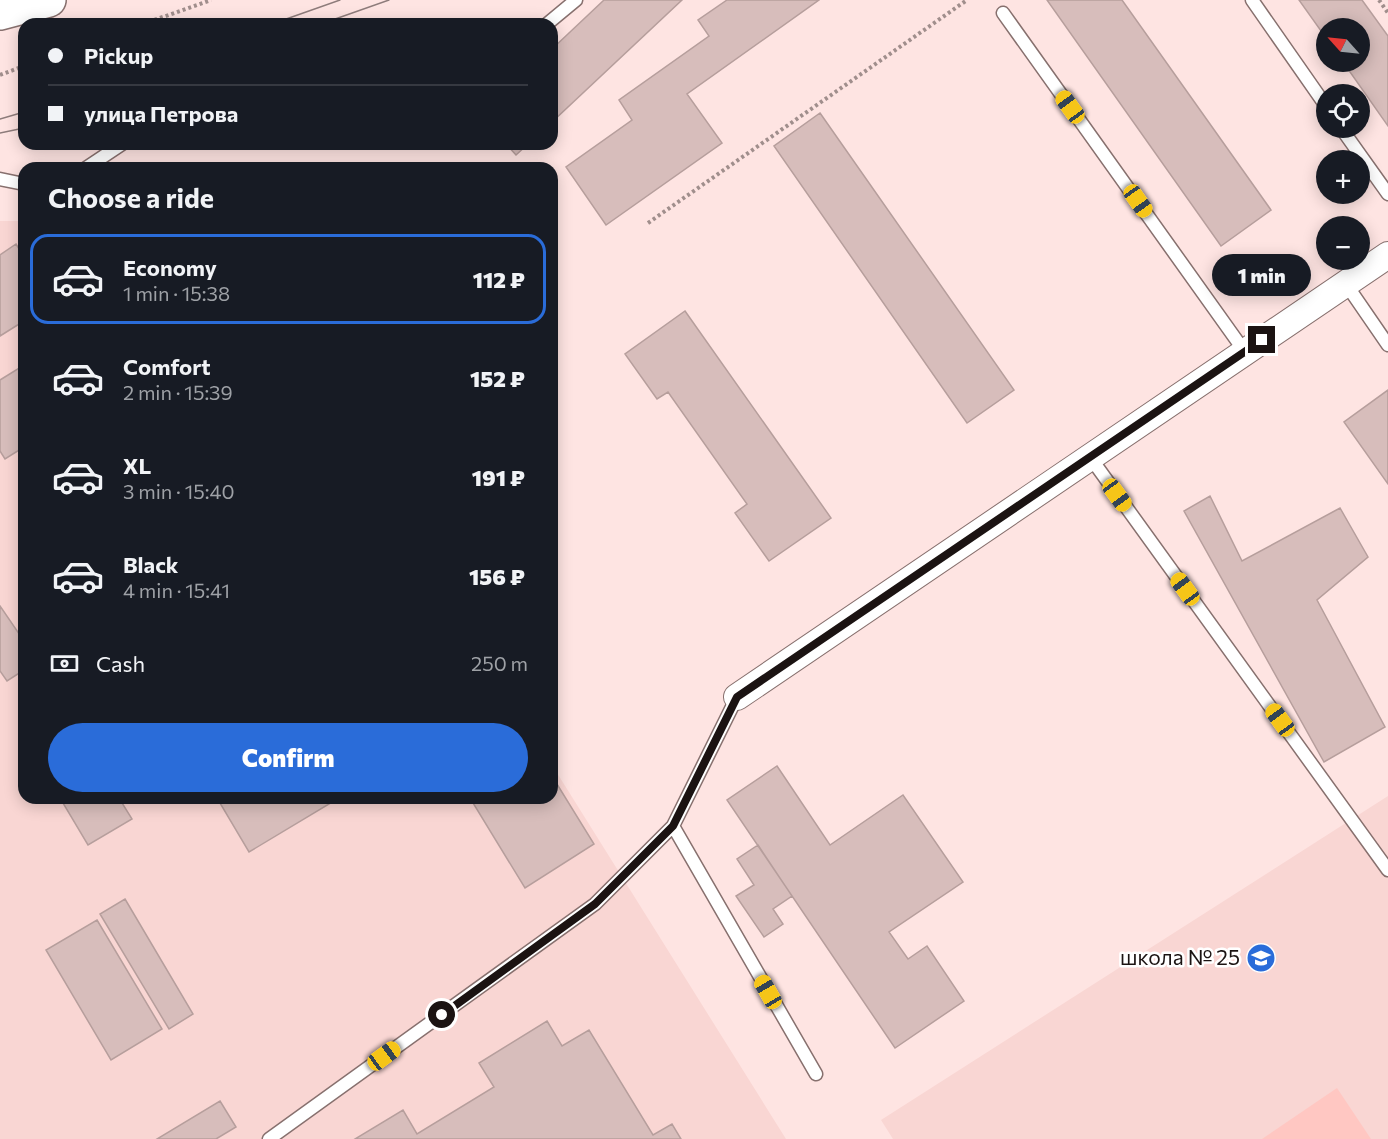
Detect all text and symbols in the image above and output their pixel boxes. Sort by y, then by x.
north arrow [1316,18,1370,72]
map controls [1316,18,1370,270]
text: Pickup [84,42,153,69]
button: locate [1316,84,1370,138]
car [1052,87,1088,127]
text: улица Петрова [84,100,238,127]
button: + [1316,150,1370,204]
text: Choose a ride [48,181,214,214]
car [1120,181,1156,221]
button: − [1316,216,1370,270]
icon: car [51,252,105,306]
callout: 1 min [1212,253,1312,295]
text: Economy [123,254,217,281]
text: 1 min [1237,263,1286,287]
text: 112 ₽ [473,266,525,293]
text: 1 min · 15:38 [123,281,230,305]
route end [1248,326,1275,353]
icon: car [51,351,105,405]
text: Comfort [123,353,211,380]
text: 152 ₽ [470,365,525,392]
text: 2 min · 15:39 [123,380,233,404]
icon: car [51,450,105,504]
text: XL [123,452,151,479]
text: 191 ₽ [472,464,525,491]
car [1099,475,1135,515]
text: 3 min · 15:40 [123,479,234,503]
icon: car [51,549,105,603]
text: Black [123,551,178,578]
text: 156 ₽ [469,563,525,590]
car [1167,569,1203,609]
text: 4 min · 15:41 [123,578,230,602]
icon: cash [48,647,81,680]
text: Cash [96,650,145,677]
text: 250 m [471,651,528,675]
car [1262,700,1298,740]
button: Confirm [48,723,528,792]
school or university icon: школа № 25 [1245,942,1277,974]
place label: школа № 25 [1120,944,1240,969]
car [751,972,785,1012]
route start [428,1001,455,1028]
car [364,1038,404,1074]

